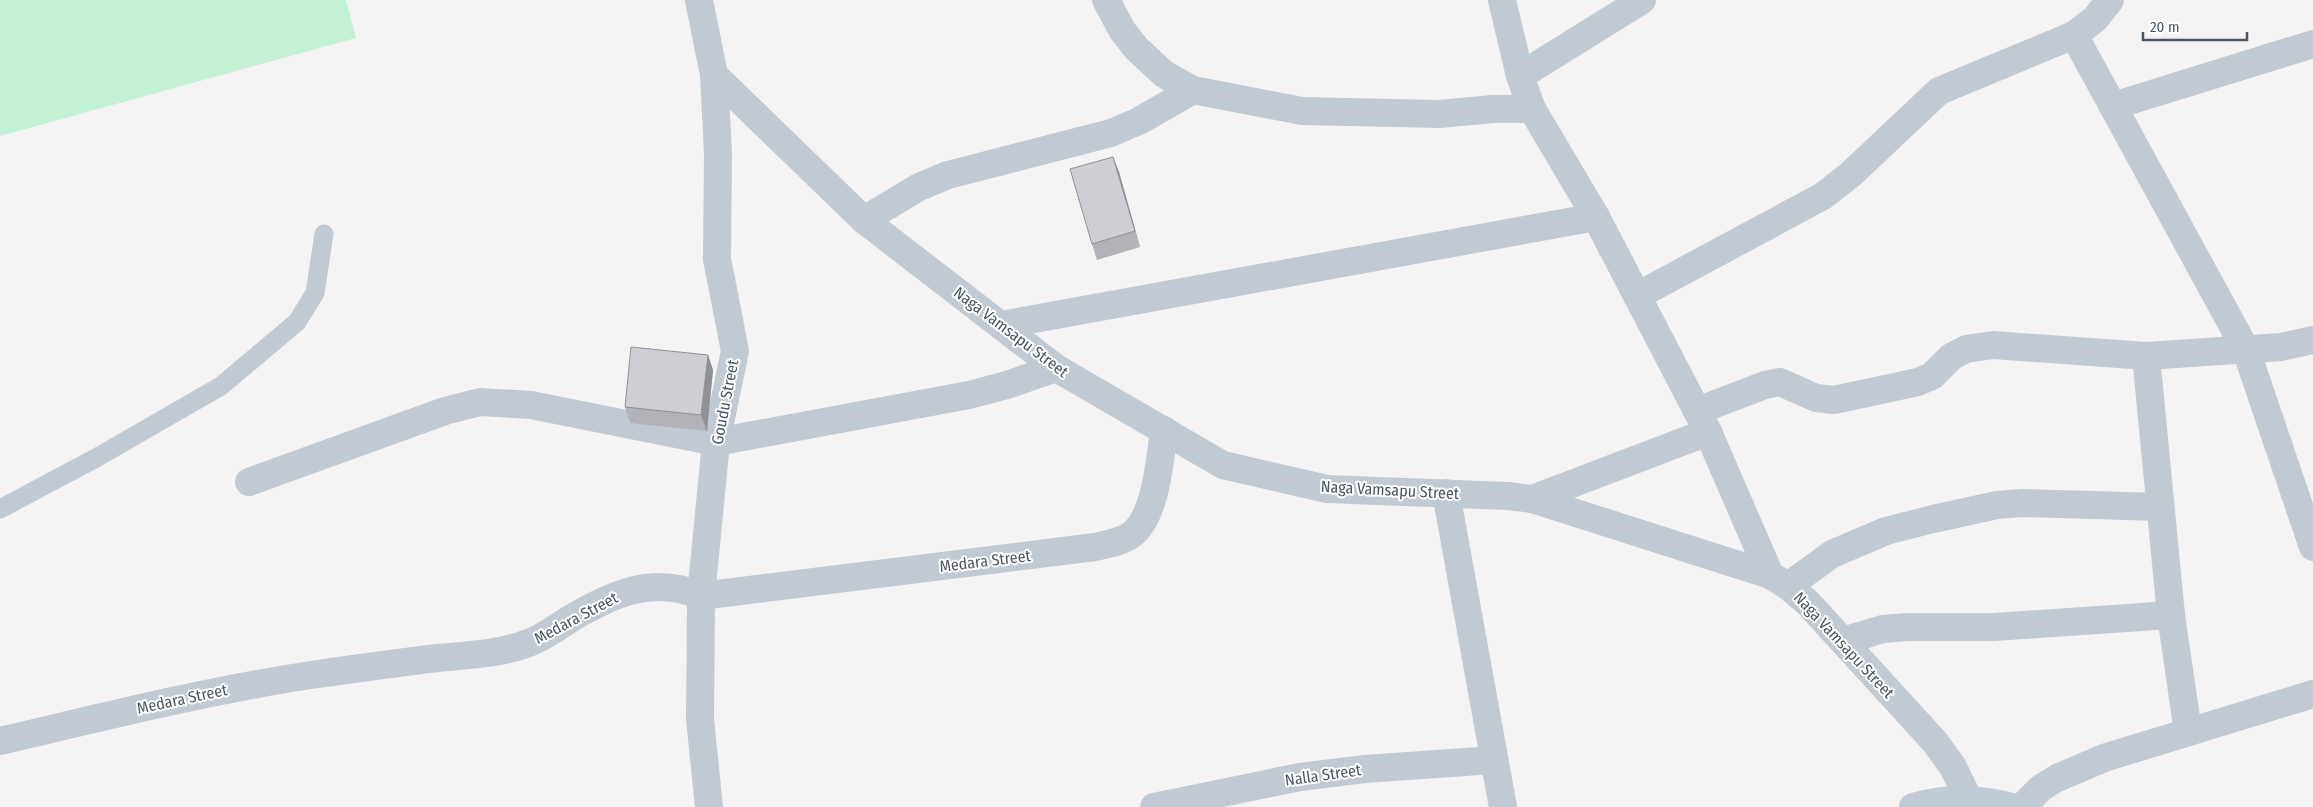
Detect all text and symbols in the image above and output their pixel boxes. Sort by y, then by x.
scale bar [2143,10,2247,42]
text: 20 m [2150,18,2180,36]
street label: Naga Vamsapu Street [950,283,1073,382]
street label: Goudu Street [707,357,743,446]
street label: Naga Vamsapu Street [1320,477,1460,503]
street label: Medara Street [938,546,1032,576]
street label: Medara Street [531,588,622,648]
street label: Naga Vamsapu Street [1790,588,1899,703]
street label: Medara Street [135,680,230,718]
street label: Nalla Street [1284,760,1363,790]

